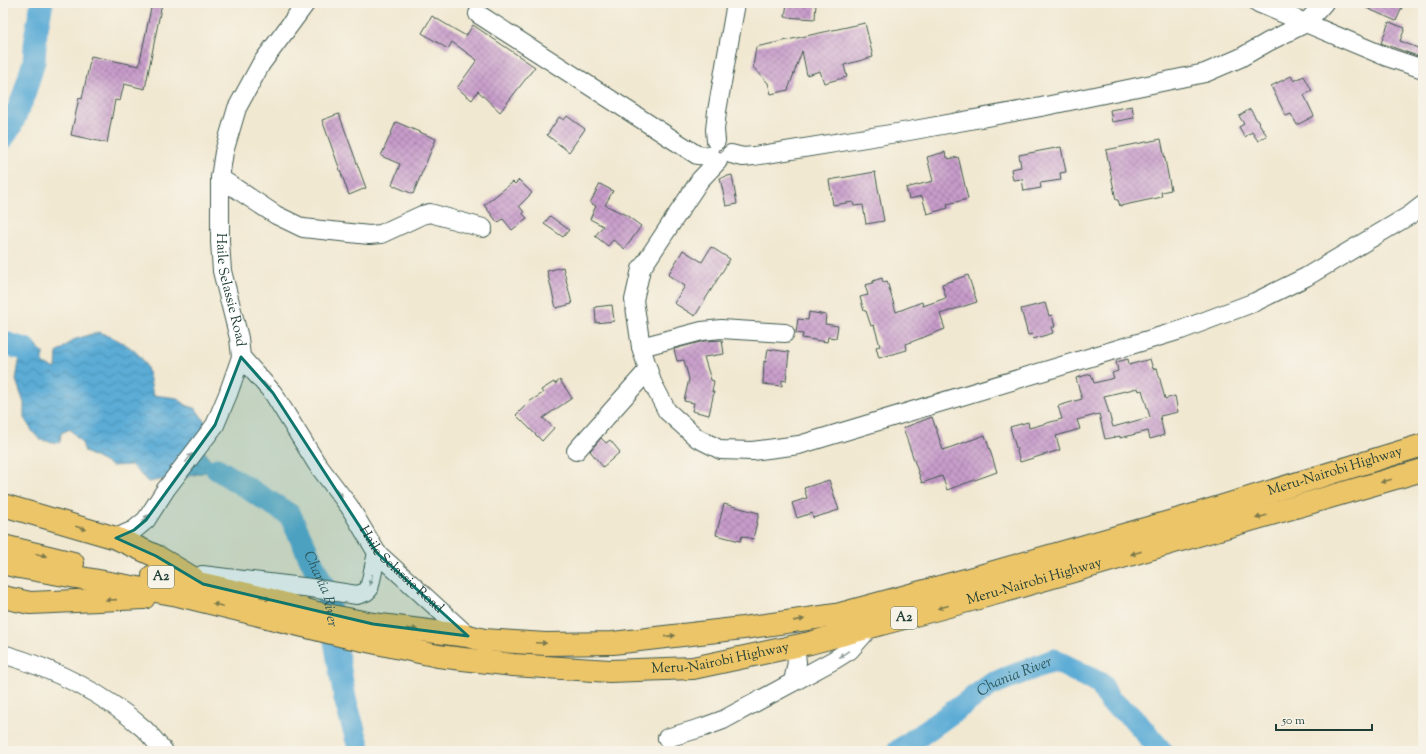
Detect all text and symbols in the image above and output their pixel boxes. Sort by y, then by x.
street label: Haile Selassie Road [210,233,250,348]
one-way arrow [262,381,271,391]
street label: Meru-Nairobi Highway [1266,442,1405,502]
one-way arrow [185,453,194,464]
one-way arrow [1379,478,1391,484]
one-way arrow [335,488,344,499]
one-way arrow [141,514,150,524]
one-way arrow [1254,514,1266,520]
street label: Haile Selassie Road [353,522,448,619]
one-way arrow [75,525,87,531]
water label: Chania River [298,548,343,629]
one-way arrow [1130,550,1142,556]
one-way arrow [35,553,47,559]
street label: Meru-Nairobi Highway [965,553,1104,611]
road number: A2 [148,566,174,588]
one-way arrow [368,574,374,587]
one-way arrow [259,595,271,601]
one-way arrow [105,596,117,603]
one-way arrow [212,602,224,608]
one-way arrow [937,604,949,610]
road number: A2 [891,607,917,629]
one-way arrow [793,617,805,623]
one-way arrow [406,626,418,632]
one-way arrow [664,633,676,640]
street label: Meru-Nairobi Highway [651,638,791,679]
one-way arrow [535,640,547,647]
one-way arrow [839,650,849,658]
water label: Chania River [973,651,1056,702]
scale bar [1276,706,1372,732]
text: 50 m [1281,712,1305,730]

